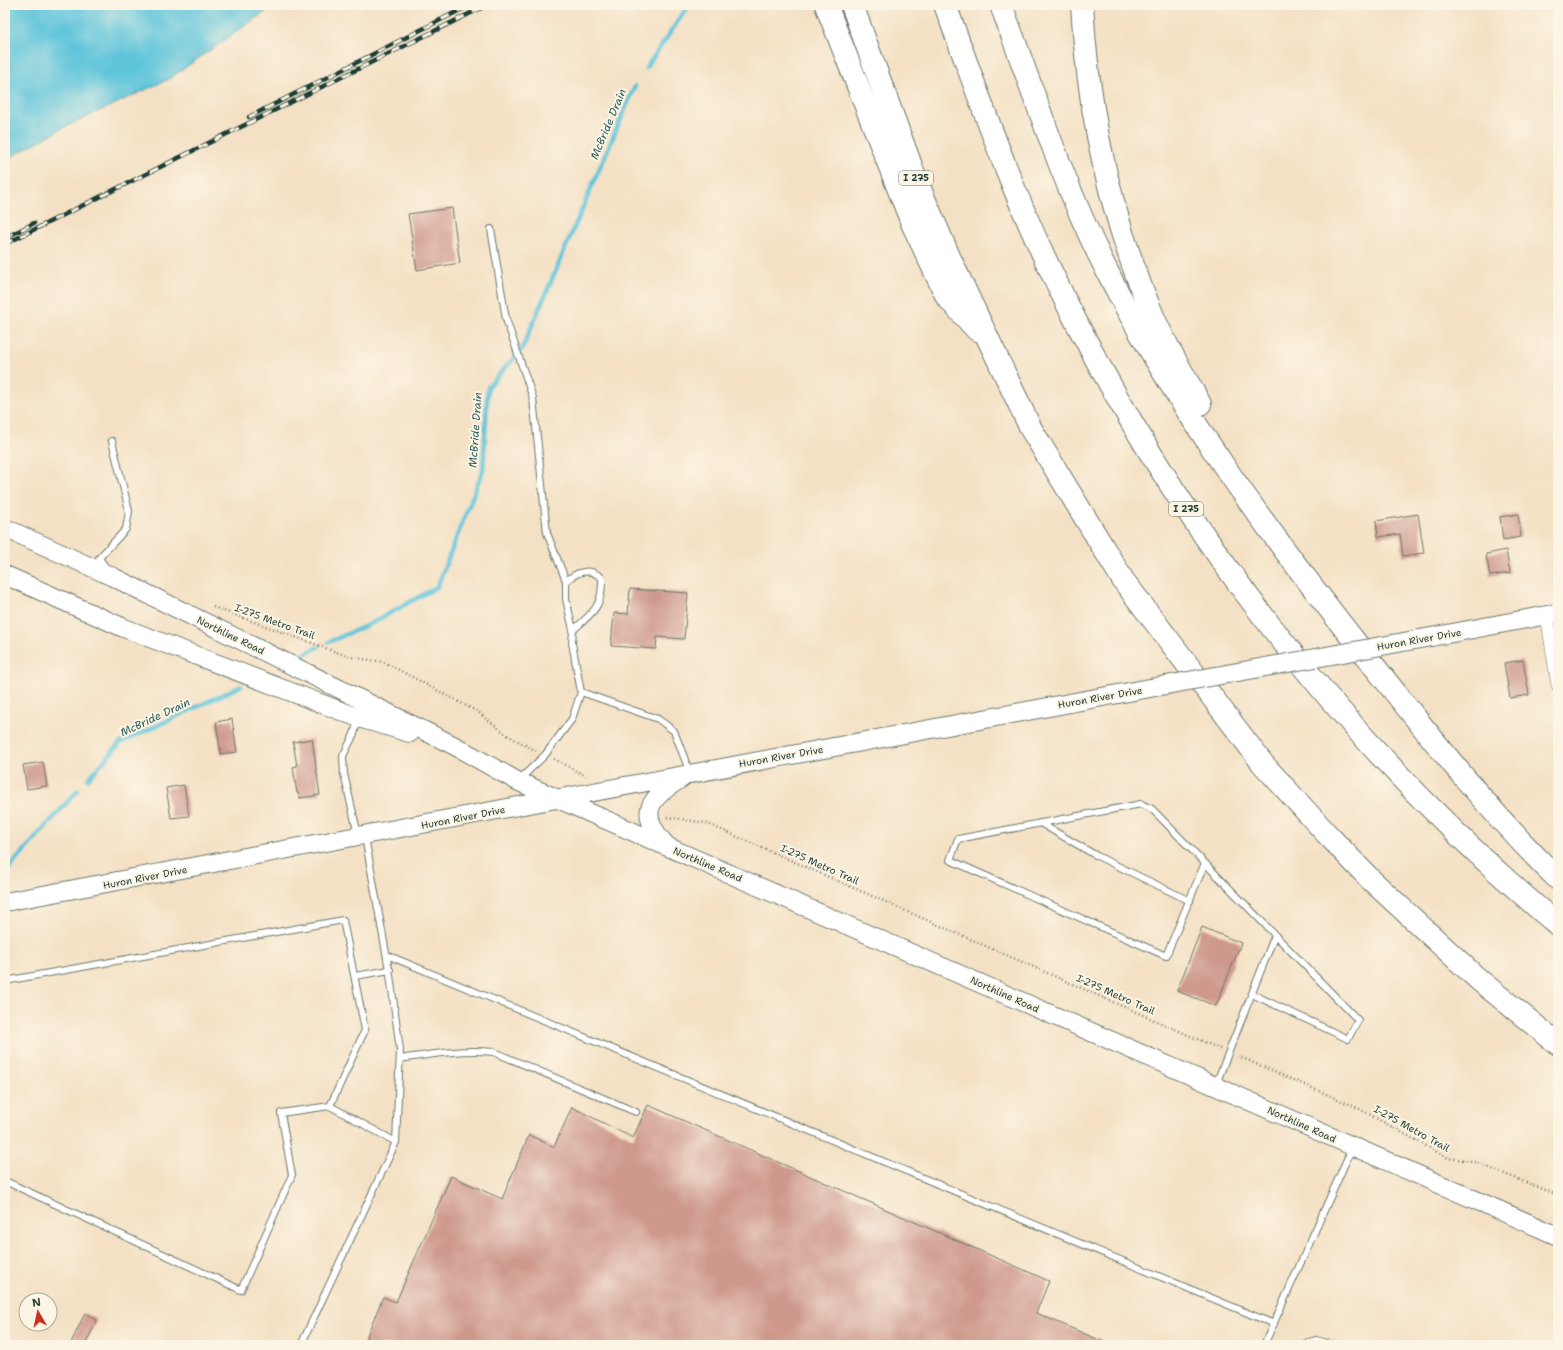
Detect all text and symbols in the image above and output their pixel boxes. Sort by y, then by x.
water label: McBride Drain [587,87,630,162]
road number: I 275 [899,171,933,185]
water label: McBride Drain [465,392,486,468]
road number: I 275 [1169,502,1203,516]
street label: I-275 Metro Trail [233,601,317,642]
street label: Northline Road [195,613,268,658]
street label: Huron River Drive [1376,626,1463,653]
street label: Huron River Drive [1057,684,1144,711]
water label: McBride Drain [118,695,193,740]
street label: Huron River Drive [738,743,825,770]
street label: Huron River Drive [420,803,507,832]
street label: I-275 Metro Trail [779,841,861,888]
street label: Northline Road [671,844,745,885]
street label: Huron River Drive [102,863,189,892]
street label: I-275 Metro Trail [1075,971,1157,1018]
street label: Northline Road [968,973,1042,1016]
street label: I-275 Metro Trail [1372,1102,1452,1155]
street label: Northline Road [1265,1103,1339,1146]
north arrow [18,1292,58,1332]
text: N [31,1294,42,1311]

